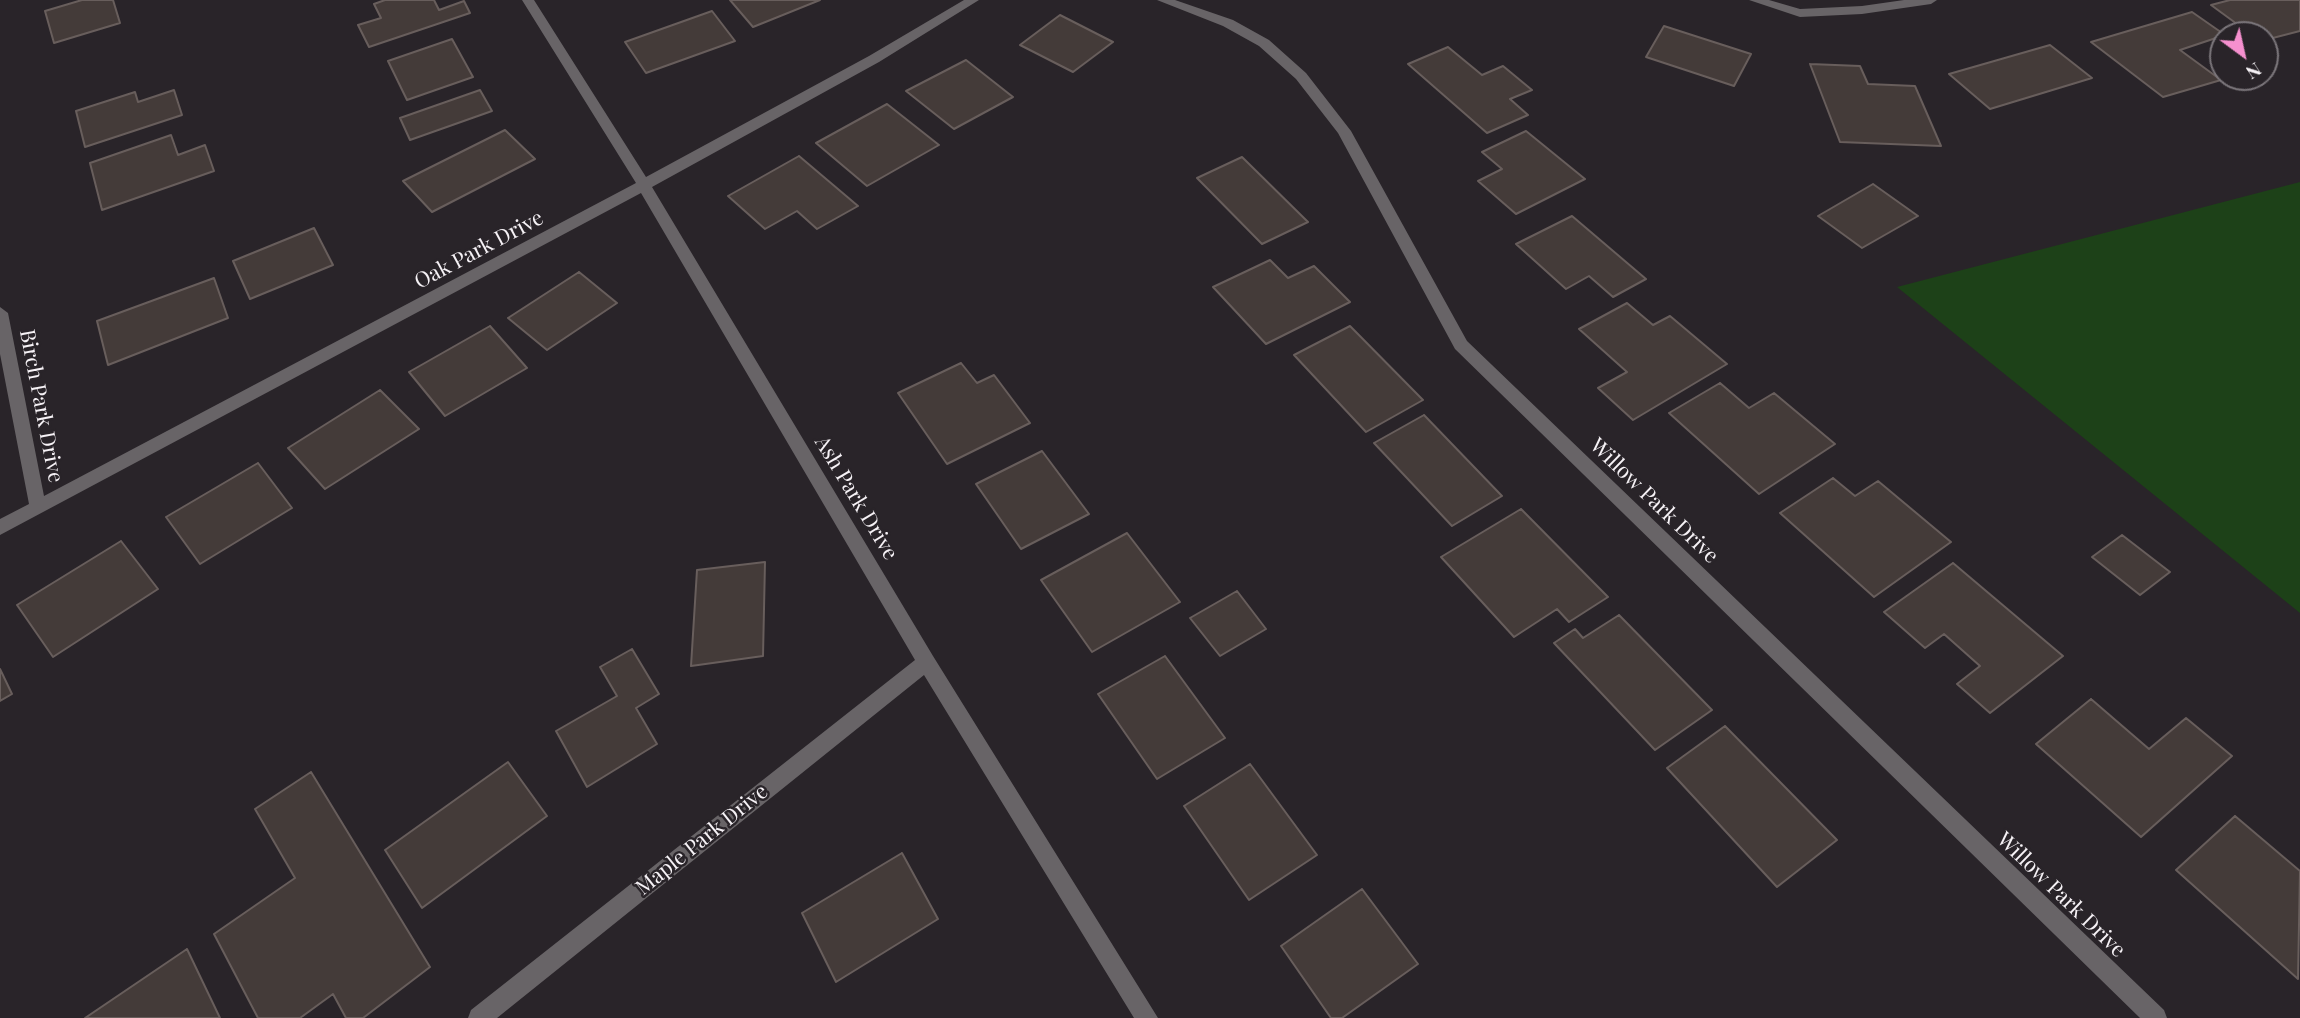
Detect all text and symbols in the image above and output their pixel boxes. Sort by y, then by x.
north arrow [2209,21,2279,91]
text: N [2242,57,2267,87]
street label: Oak Park Drive [410,205,548,295]
street label: Birch Park Drive [14,327,68,485]
street label: Ash Park Drive [809,432,903,564]
street label: Willow Park Drive [1584,433,1724,569]
street label: Maple Park Drive [631,779,773,901]
street label: Willow Park Drive [1991,827,2131,963]

